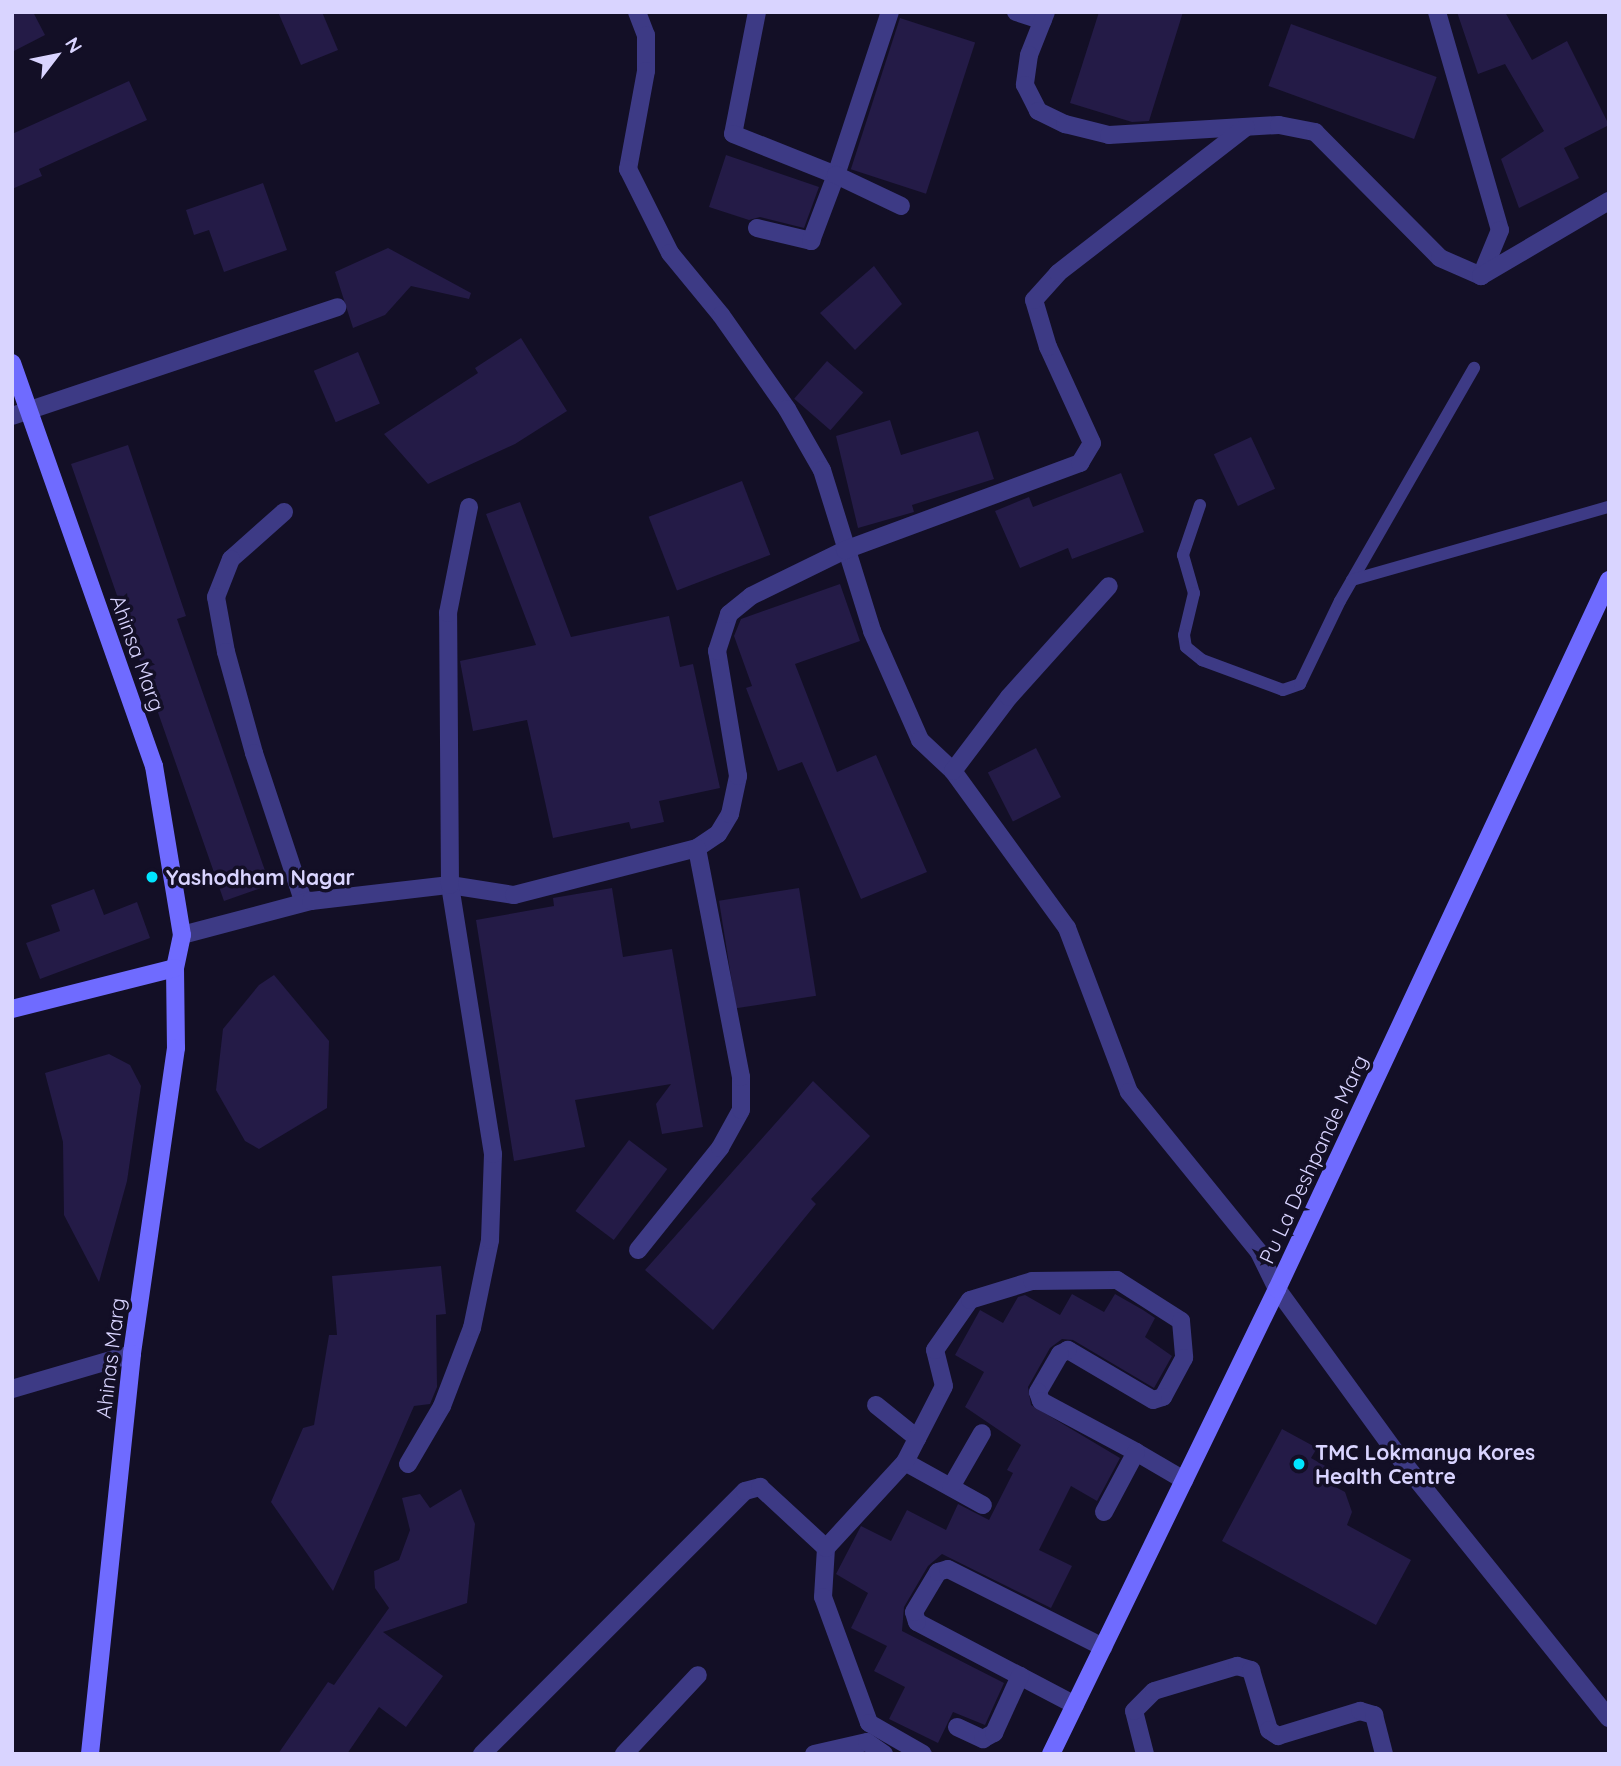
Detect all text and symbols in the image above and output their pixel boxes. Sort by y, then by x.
north arrow [21,21,91,91]
text: N [60,33,88,57]
street label: Ahinsa Marg [105,592,171,714]
place label: Yashodham Nagar [166,864,355,890]
marker: Yashodham Nagar [144,869,160,885]
street label: Pu La Deshpande Marg [1254,1051,1372,1267]
street label: Ahinas Marg [90,1296,130,1420]
place label: TMC Lokmanya Kores Health Centre [1315,1439,1535,1489]
marker: TMC Lokmanya Kores Health Centre [1289,1454,1309,1474]

